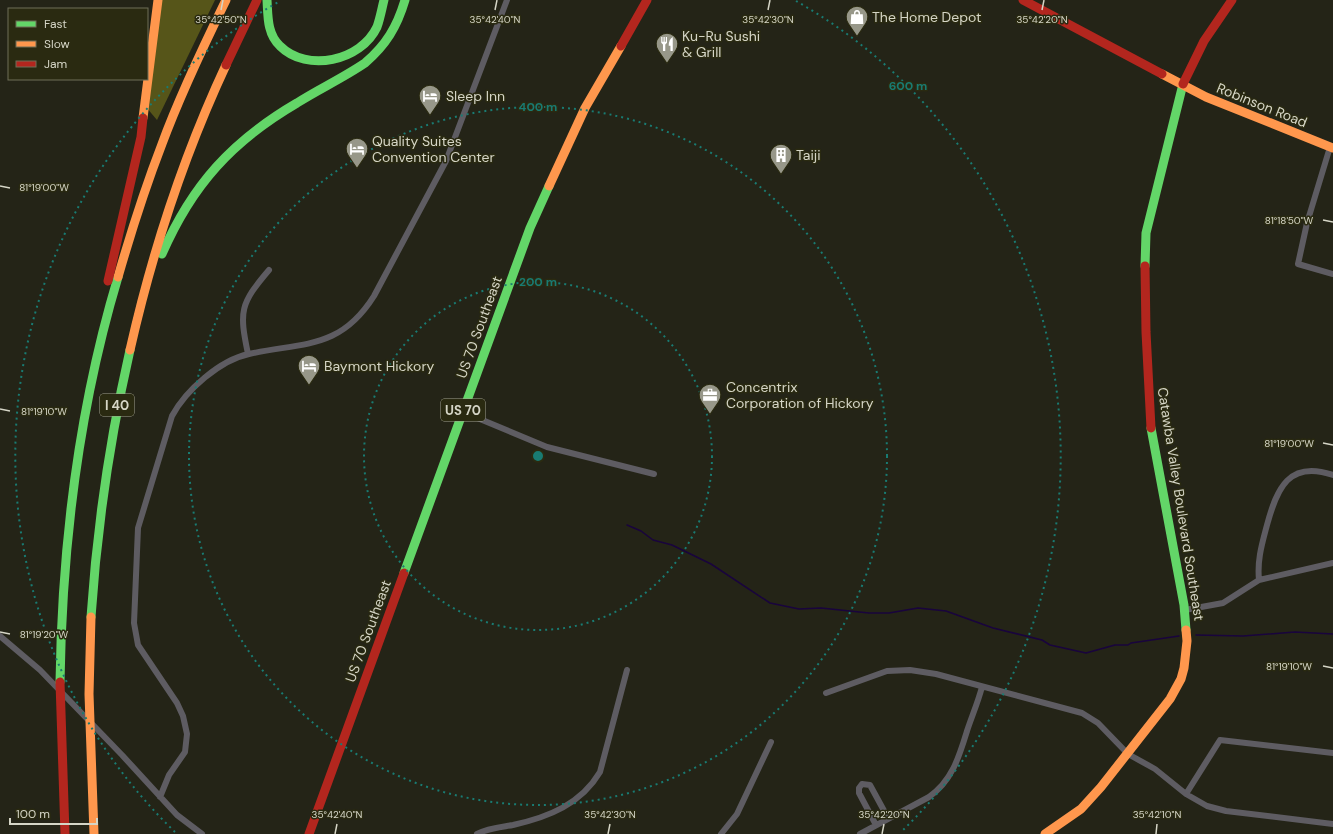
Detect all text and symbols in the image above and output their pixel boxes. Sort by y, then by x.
shop icon: The Home Depot [844,4,870,37]
legend [8,8,148,80]
place label: The Home Depot [872,8,981,26]
text: 35°42'50"N [195,13,247,26]
text: 35°42'40"N [469,13,521,26]
text: 35°42'30"N [742,13,794,26]
text: 35°42'20"N [1016,13,1068,26]
text: Fast [44,16,67,32]
place label: Ku-Ru Sushi & Grill [682,27,760,61]
restaurant icon: Ku-Ru Sushi & Grill [654,31,680,64]
text: Slow [44,36,70,52]
text: Jam [44,56,67,72]
text: 600 m [889,78,927,94]
street label: Robinson Road [1214,79,1310,131]
hotel icon: Sleep Inn [417,83,443,116]
place label: Sleep Inn [446,87,505,105]
text: 400 m [519,99,557,115]
place label: Quality Suites Convention Center [372,132,495,166]
hotel icon: Quality Suites Convention Center [344,136,370,169]
building icon: Taiji [768,142,794,175]
place label: Taiji [796,146,821,164]
text: 81°19'00"W [19,181,69,194]
text: 81°18'50"W [1265,214,1314,227]
street label: US 70 Southeast [452,273,506,381]
text: 200 m [519,274,557,290]
hotel icon: Baymont Hickory [296,353,322,386]
place label: Baymont Hickory [324,357,435,375]
place label: Concentrix Corporation of Hickory [726,378,874,412]
office icon: Concentrix Corporation of Hickory [697,382,723,415]
street label: Catawba Valley Boulevard Southeast [1154,386,1208,622]
road number: I 40 [100,394,134,416]
road number: US 70 [441,399,485,421]
text: 81°19'10"W [21,405,67,418]
text: 81°19'00"W [1264,437,1314,450]
centre of rings [531,449,545,463]
street label: US 70 Southeast [341,577,395,685]
text: 81°19'20"W [20,628,69,641]
text: 81°19'10"W [1266,660,1312,673]
scale bar [10,800,97,826]
text: 100 m [16,806,50,822]
text: 35°42'40"N [311,808,363,821]
text: 35°42'30"N [584,808,636,821]
text: 35°42'20"N [858,808,910,821]
text: 35°42'10"N [1133,808,1181,821]

